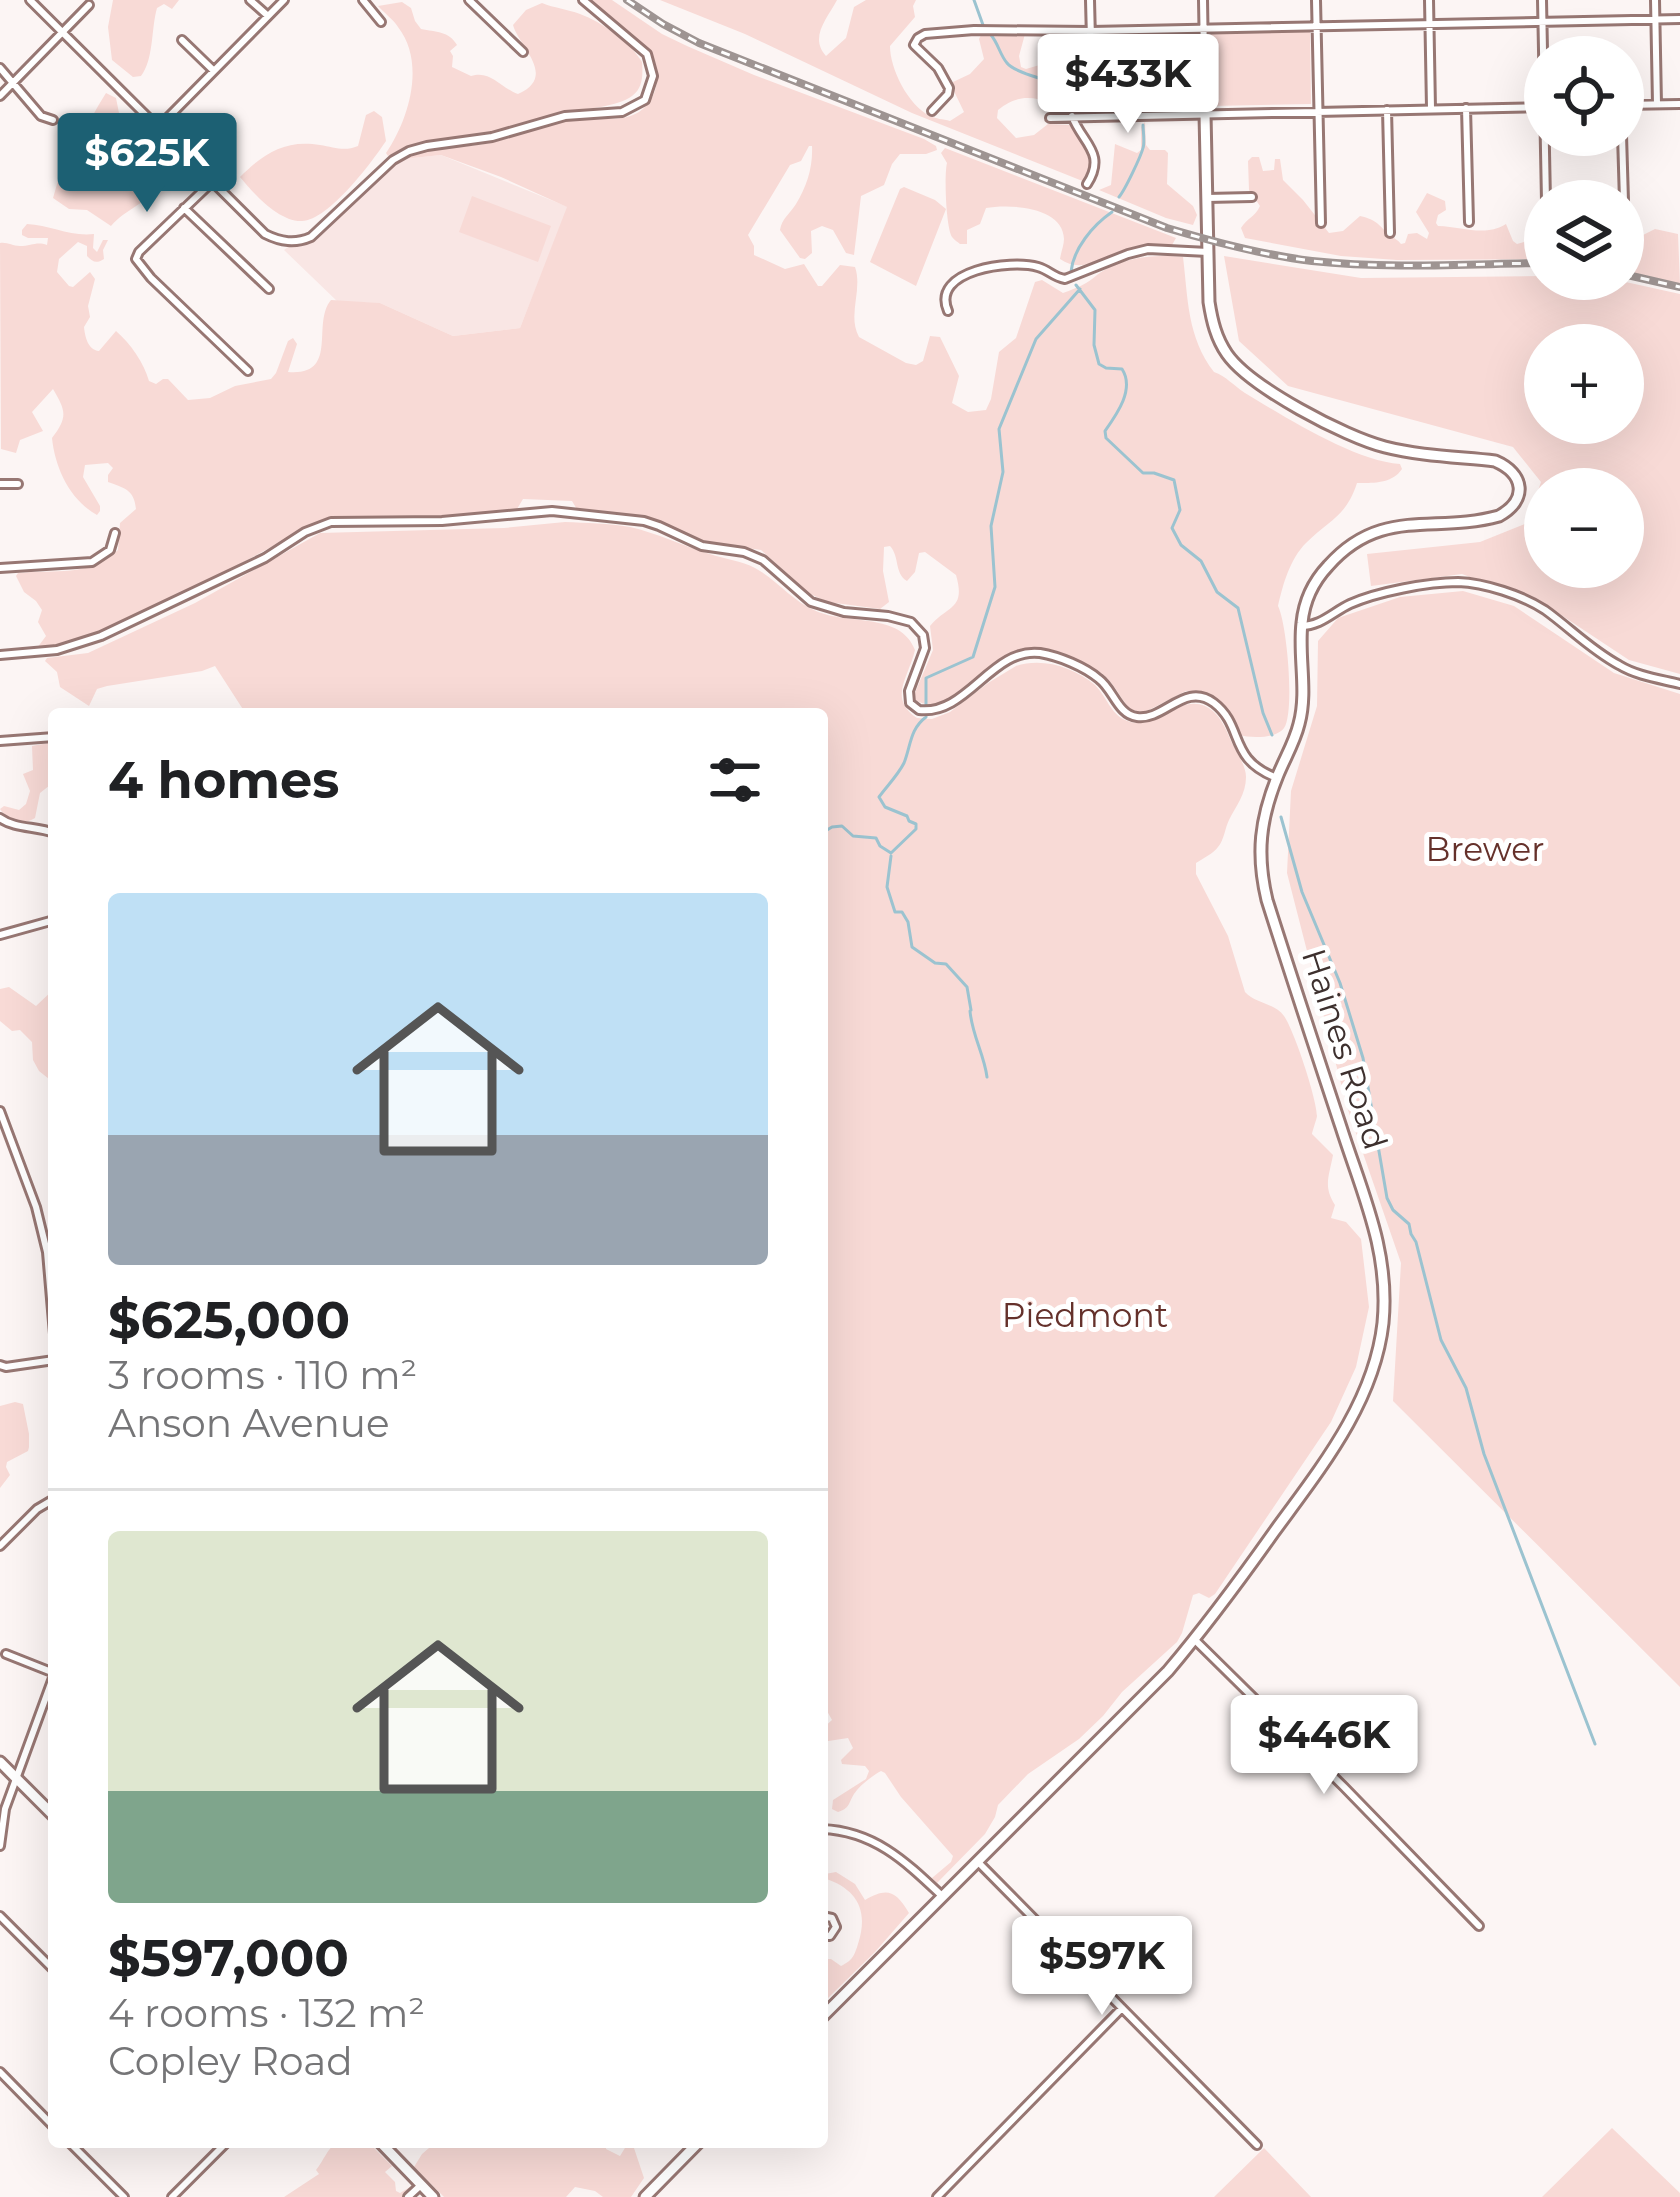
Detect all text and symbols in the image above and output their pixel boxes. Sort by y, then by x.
pin: $433K [1044,34,1212,136]
map controls [1524,36,1644,588]
button: locate [1524,36,1644,156]
text: $433K [1065,49,1191,97]
pin: $625K [63,113,231,215]
text: $625K [85,128,209,176]
button: layers [1524,180,1644,300]
button: + [1524,324,1644,444]
button: − [1524,468,1644,588]
icon: filters [702,747,768,813]
text: 4 homes [108,749,339,811]
park label: Brewer [1426,829,1544,869]
street label: Haines Road [1294,944,1396,1154]
icon: home [330,971,546,1187]
text: $625,000 [108,1289,350,1351]
park label: Piedmont [1002,1295,1168,1335]
text: 3 rooms · 110 m² [108,1351,417,1399]
text: Anson Avenue [108,1399,390,1447]
icon: home [330,1609,546,1825]
pin: $446K [1240,1695,1408,1797]
text: $446K [1258,1710,1390,1758]
pin: $597K [1018,1916,1186,2018]
text: $597,000 [108,1927,349,1989]
text: $597K [1039,1931,1165,1979]
text: 4 rooms · 132 m² [108,1989,425,2037]
text: Copley Road [108,2037,353,2085]

